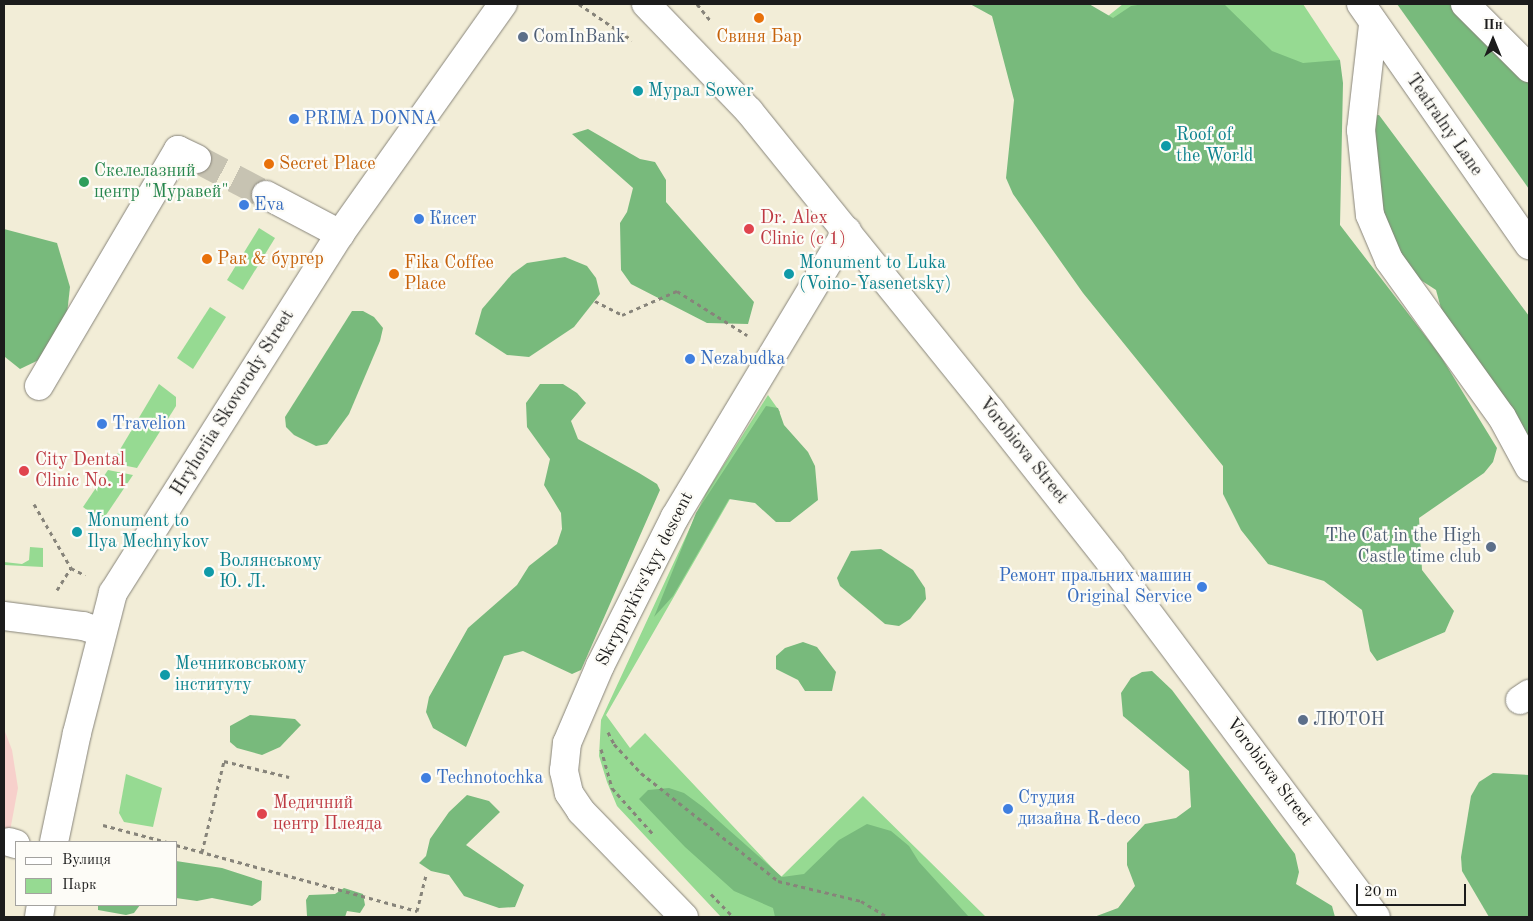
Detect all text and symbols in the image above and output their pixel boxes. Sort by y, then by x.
marker: Свиня Бар [753,12,765,24]
north arrow [1468,15,1518,65]
text: Пн [1483,18,1503,32]
place label: ComInBank [533,26,625,48]
place label: Свиня Бар [716,26,802,48]
marker: ComInBank [517,31,529,43]
street label: Teatralny Lane [1401,70,1487,180]
place label: Мурал Sower [648,80,754,102]
marker: Мурал Sower [632,85,644,97]
place label: PRIMA DONNA [304,108,438,130]
marker: PRIMA DONNA [288,113,300,125]
place label: Roof of the World [1176,125,1253,168]
marker: Roof of the World [1160,140,1172,152]
place label: Secret Place [279,153,375,175]
marker: Secret Place [263,158,275,170]
place label: Скелелазний центр "Муравей" [94,161,228,203]
marker: Скелелазний центр "Муравей" [78,176,90,188]
place label: Eva [254,194,284,216]
marker: Eva [238,199,250,211]
place label: Кисет [429,208,476,230]
place label: Dr. Alex Clinic (c 1) [760,208,846,250]
marker: Кисет [413,213,425,225]
marker: Dr. Alex Clinic (c 1) [742,222,756,236]
place label: Рак & бургер [217,248,324,270]
marker: Рак & бургер [201,253,213,265]
place label: Fika Coffee Place [404,253,494,296]
place label: Monument to Luka (Voino-Yasenetsky) [799,253,952,296]
marker: Fika Coffee Place [388,268,400,280]
marker: Monument to Luka (Voino-Yasenetsky) [783,268,795,280]
street label: Hryhoriia Skovorody Street [167,306,299,500]
place label: Nezabudka [700,348,785,370]
marker: Nezabudka [684,353,696,365]
street label: Vorobiova Street [974,394,1072,508]
place label: Travelion [112,413,186,435]
marker: Travelion [96,418,108,430]
place label: City Dental Clinic No. 1 [35,450,128,492]
marker: City Dental Clinic No. 1 [17,464,31,478]
street label: Skrypnykivsʹkyy descent [592,488,698,670]
place label: Monument to Ilya Mechnykov [87,511,209,554]
marker: Monument to Ilya Mechnykov [71,526,83,538]
place label: The Cat in the High Castle time club [1325,526,1481,568]
marker: The Cat in the High Castle time club [1485,541,1497,553]
place label: Волянському Ю. Л. [219,551,322,594]
marker: Волянському Ю. Л. [203,566,215,578]
place label: Ремонт пральних машин Original Service [999,566,1192,608]
marker: Ремонт пральних машин Original Service [1196,581,1208,593]
place label: Мечниковському інституту [175,654,307,696]
marker: Мечниковському інституту [159,669,171,681]
place label: ЛЮТОН [1313,709,1385,731]
street label: Vorobiova Street [1221,713,1317,831]
marker: ЛЮТОН [1297,714,1309,726]
place label: Technotochka [436,767,543,789]
marker: Technotochka [420,772,432,784]
place label: Студия дизайна R-deco [1018,788,1141,831]
place label: Медичний центр Плеяда [273,793,382,836]
marker: Студия дизайна R-deco [1002,803,1014,815]
marker: Медичний центр Плеяда [255,807,269,821]
legend [15,841,178,906]
text: Вулиця [62,853,111,868]
scale bar [1358,874,1468,906]
text: Парк [62,878,97,893]
text: 20 m [1364,885,1398,900]

